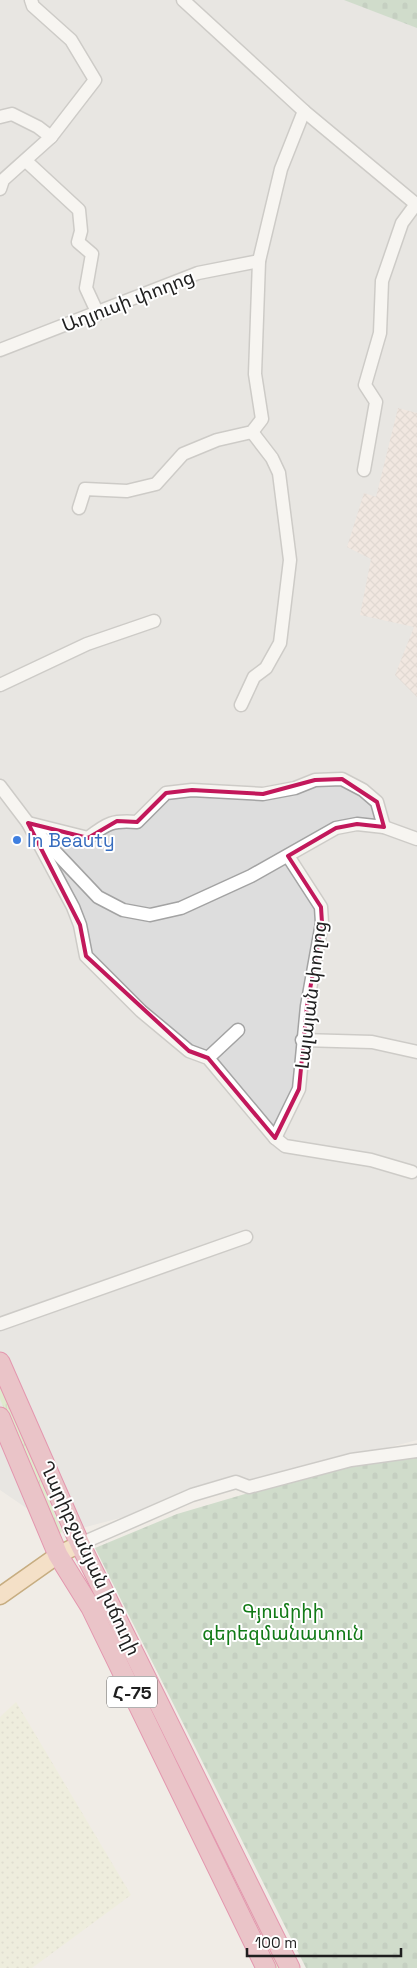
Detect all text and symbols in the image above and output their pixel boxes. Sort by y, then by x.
street label: Աղյուսի փողոց [58,264,198,338]
place label: In Beauty [27,828,115,853]
marker: In Beauty [11,834,23,846]
street label: Լալայան փողոց [289,919,333,1071]
street label: Ղարիբջանյան խճուղի [34,1457,146,1659]
park label: Գյումրիի գերեզմանատուն [202,1599,364,1646]
road number: Հ-75 [107,1676,157,1708]
scale bar [247,1926,401,1958]
text: 100 m [255,1933,297,1952]

